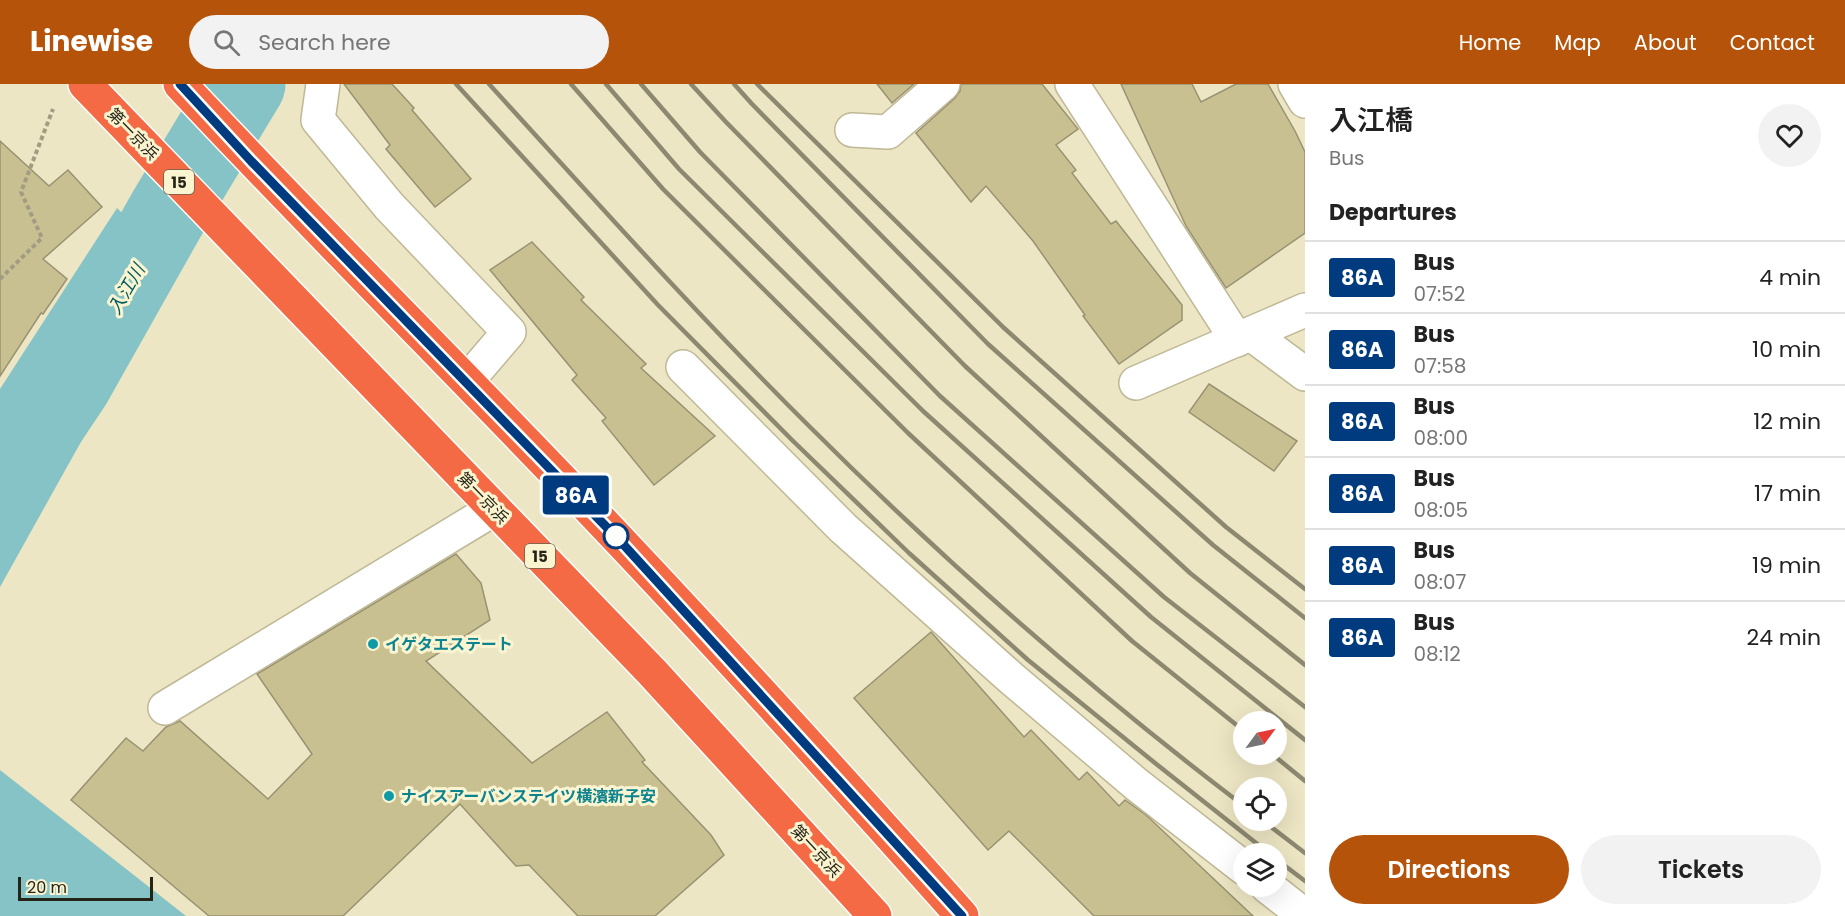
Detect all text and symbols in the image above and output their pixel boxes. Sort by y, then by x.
search box [189,15,609,69]
text: Linewise [30,22,153,61]
icon: search [210,26,243,59]
text: Search here [258,27,391,58]
text: Home [1459,28,1521,57]
text: Map [1554,28,1601,57]
text: About [1634,28,1697,57]
text: Contact [1730,28,1815,57]
text: 入江橋 [1329,101,1413,140]
street label: 第一京浜 [102,103,164,165]
button: heart [1758,104,1821,167]
text: Bus [1329,144,1365,172]
road number: 15 [164,170,194,194]
text: Departures [1329,197,1457,228]
text: Bus [1413,247,1455,278]
water label: 入江川 [102,258,151,319]
text: 4 min [1759,262,1821,293]
text: 86A [1341,263,1383,292]
text: 07:52 [1413,280,1465,308]
text: Bus [1413,319,1455,350]
text: 10 min [1752,334,1821,365]
text: 86A [1341,335,1383,364]
text: 07:58 [1413,352,1466,380]
text: Bus [1413,391,1455,422]
text: 12 min [1753,406,1821,437]
text: 86A [1341,407,1383,436]
text: 08:00 [1413,424,1468,452]
text: Bus [1413,463,1455,494]
street label: 第一京浜 [452,467,514,529]
line badge: 86A [542,476,610,514]
text: 17 min [1754,478,1821,509]
text: 86A [1341,479,1383,508]
text: 86A [555,481,597,510]
text: 08:05 [1413,496,1468,524]
unlabelled marker [603,523,629,549]
text: Bus [1413,535,1455,566]
road number: 15 [525,544,555,568]
text: 19 min [1752,550,1821,581]
text: 86A [1341,551,1383,580]
text: 08:07 [1413,568,1466,596]
text: Bus [1413,607,1455,638]
text: 24 min [1746,622,1821,653]
text: 86A [1341,623,1383,652]
place label: イゲタエステート [385,633,513,656]
marker: イゲタエステート [366,637,380,651]
text: 08:12 [1413,640,1461,668]
north arrow [1233,711,1287,765]
map controls [1233,711,1287,897]
button: locate [1233,777,1287,831]
place label: ナイスアーバンステイツ横濱新子安 [401,785,656,808]
marker: ナイスアーバンステイツ横濱新子安 [382,789,396,803]
street label: 第一京浜 [786,820,846,882]
button: Directions [1329,835,1569,904]
button: Tickets [1581,835,1821,904]
button: layers [1233,843,1287,897]
scale bar [18,874,153,902]
text: 20 m [27,876,67,899]

